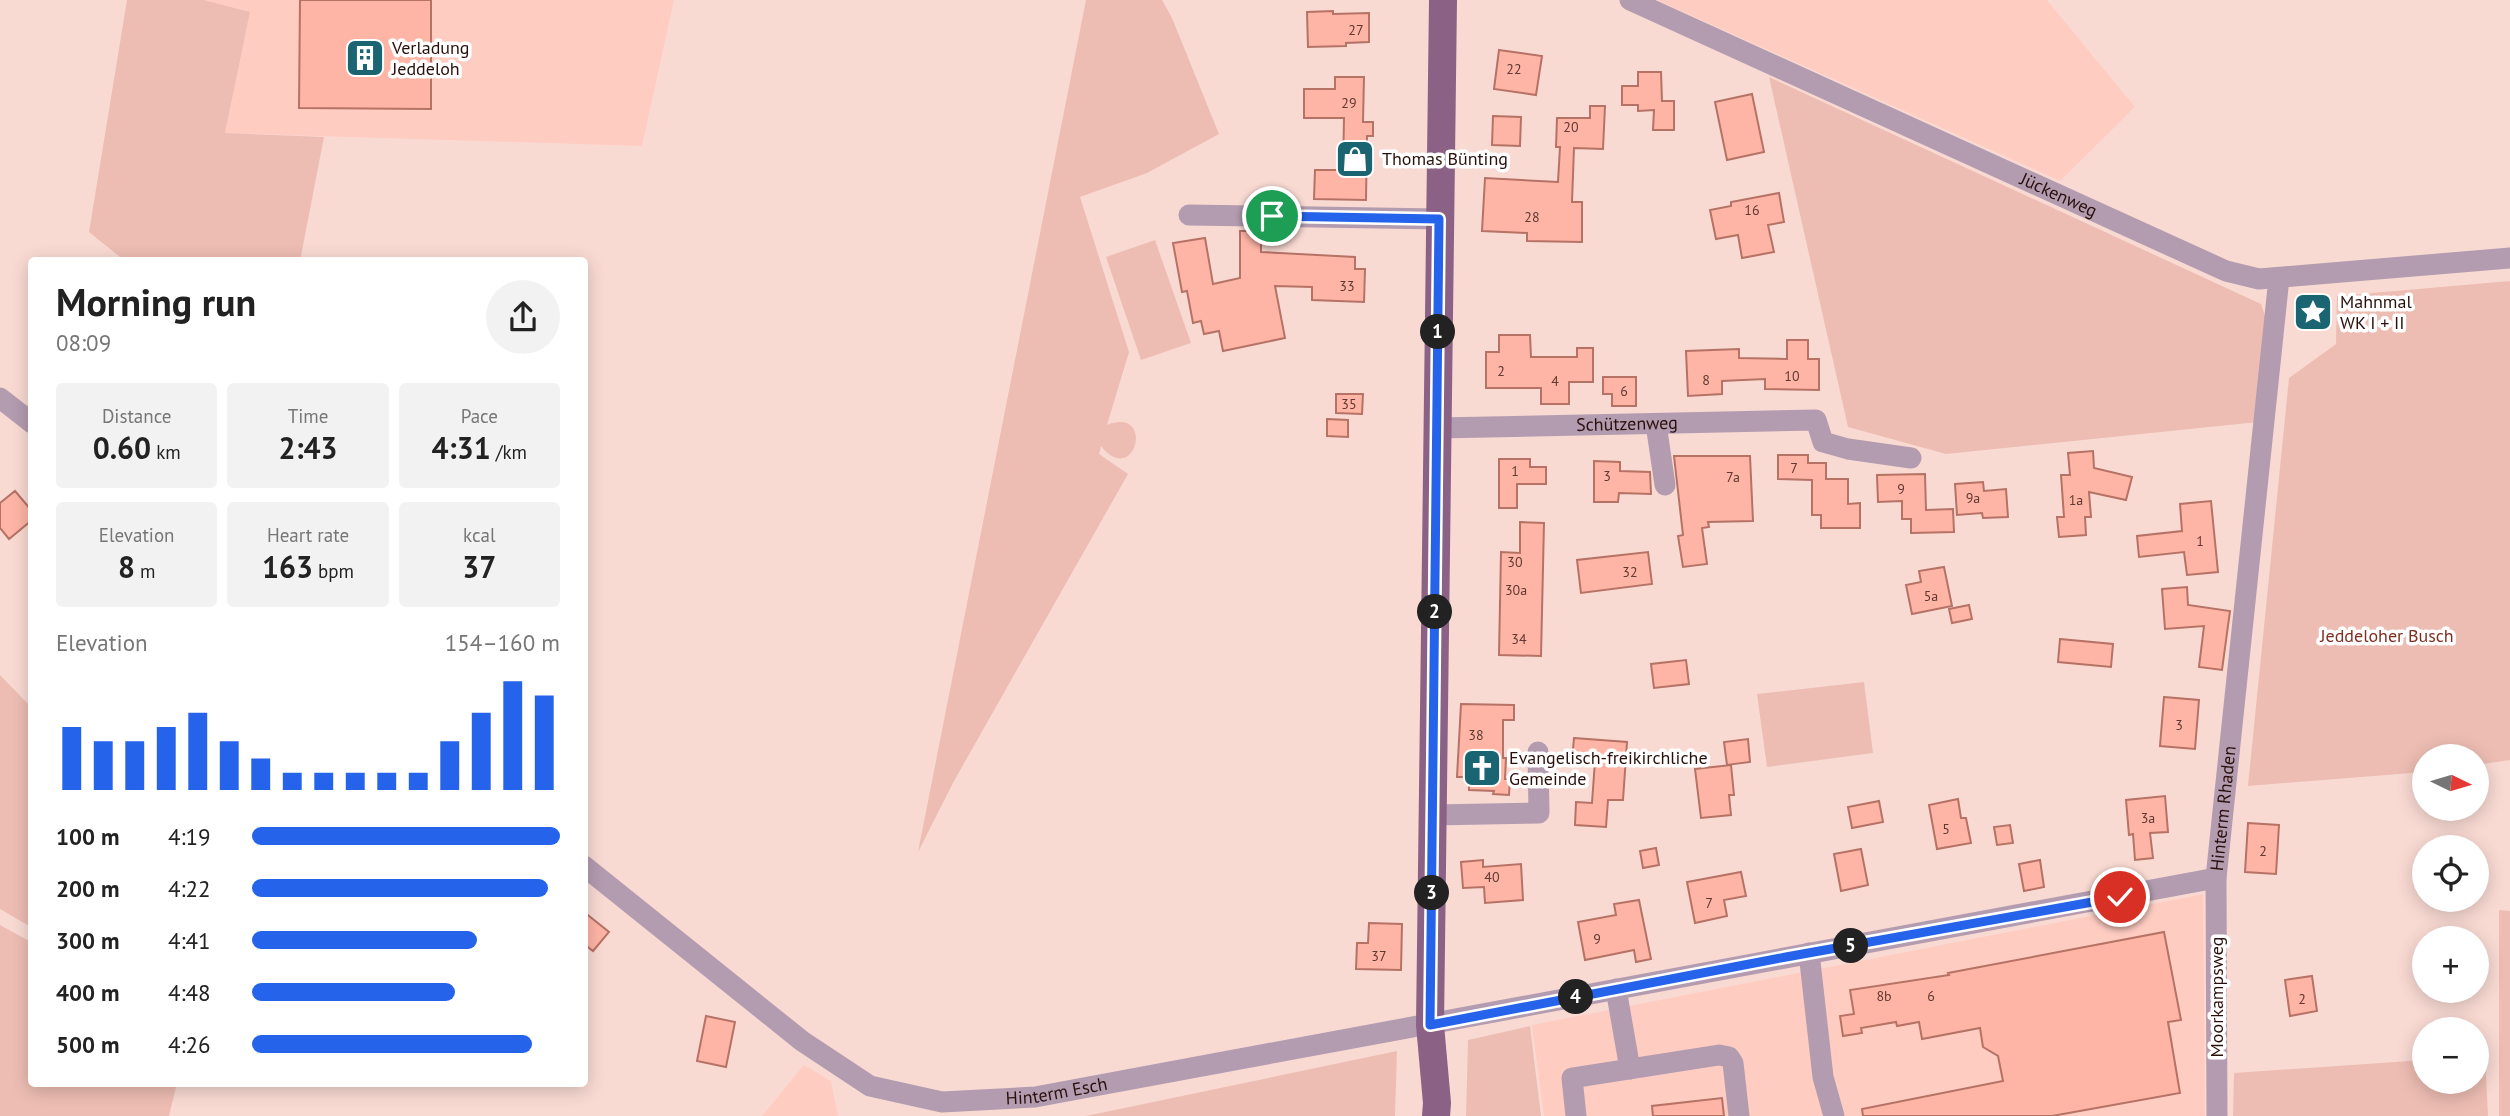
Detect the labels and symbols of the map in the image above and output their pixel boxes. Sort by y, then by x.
house number: 27 [1348,21,1364,39]
place label: Verladung Jeddeloh [391,36,470,80]
building icon: Verladung Jeddeloh [344,37,386,79]
house number: 22 [1506,60,1522,78]
house number: 29 [1341,94,1357,112]
house number: 20 [1563,118,1579,136]
shop icon: Thomas Bünting [1334,138,1376,180]
place label: Thomas Bünting [1382,147,1508,170]
street label: Jückenweg [2016,167,2101,222]
pin [1242,186,1302,246]
house number: 16 [1744,201,1760,219]
house number: 28 [1524,208,1540,226]
house number: 33 [1339,277,1355,295]
place label: Mahnmal WK I + II [2340,290,2412,334]
place icon: Mahnmal WK I + II [2292,291,2334,333]
pin: 1 [1420,314,1456,350]
house number: 2 [1497,362,1505,380]
house number: 10 [1784,367,1800,385]
house number: 8 [1702,371,1710,389]
house number: 4 [1551,372,1559,390]
house number: 6 [1620,382,1628,400]
house number: 35 [1341,395,1357,413]
street label: Schützenweg [1576,411,1678,436]
house number: 7 [1790,459,1798,477]
house number: 1 [1511,462,1519,480]
house number: 3 [1603,467,1611,485]
house number: 7a [1726,468,1740,486]
house number: 9 [1897,480,1905,498]
house number: 9a [1966,489,1980,507]
house number: 1a [2069,491,2083,509]
house number: 1 [2196,532,2204,550]
house number: 30 [1507,553,1523,571]
house number: 32 [1622,563,1638,581]
house number: 30a [1505,581,1527,599]
house number: 5a [1924,587,1938,605]
pin: 2 [1418,594,1452,630]
park label: Jeddeloher Busch [2319,624,2454,647]
house number: 34 [1511,630,1527,648]
house number: 3 [2175,716,2183,734]
house number: 38 [1468,726,1484,744]
north arrow [2412,744,2488,821]
street label: Hinterm Rhaden [2205,745,2241,872]
place label: Evangelisch-freikirchliche Gemeinde [1509,746,1708,790]
church icon: Evangelisch-freikirchliche Gemeinde [1461,747,1503,789]
house number: 3a [2141,809,2155,827]
house number: 5 [1942,820,1950,838]
house number: 2 [2259,842,2267,860]
pin [2090,867,2150,927]
house number: 40 [1484,868,1500,886]
pin: 3 [1414,876,1450,910]
house number: 7 [1705,894,1713,912]
pin: 5 [1834,928,1868,964]
house number: 9 [1593,930,1601,948]
street label: Moorkampsweg [2205,937,2228,1057]
house number: 37 [1371,947,1387,965]
pin: 4 [1558,979,1594,1014]
house number: 8b [1876,987,1892,1005]
house number: 6 [1927,987,1935,1005]
house number: 2 [2298,990,2306,1008]
street label: Hinterm Esch [1005,1072,1109,1110]

